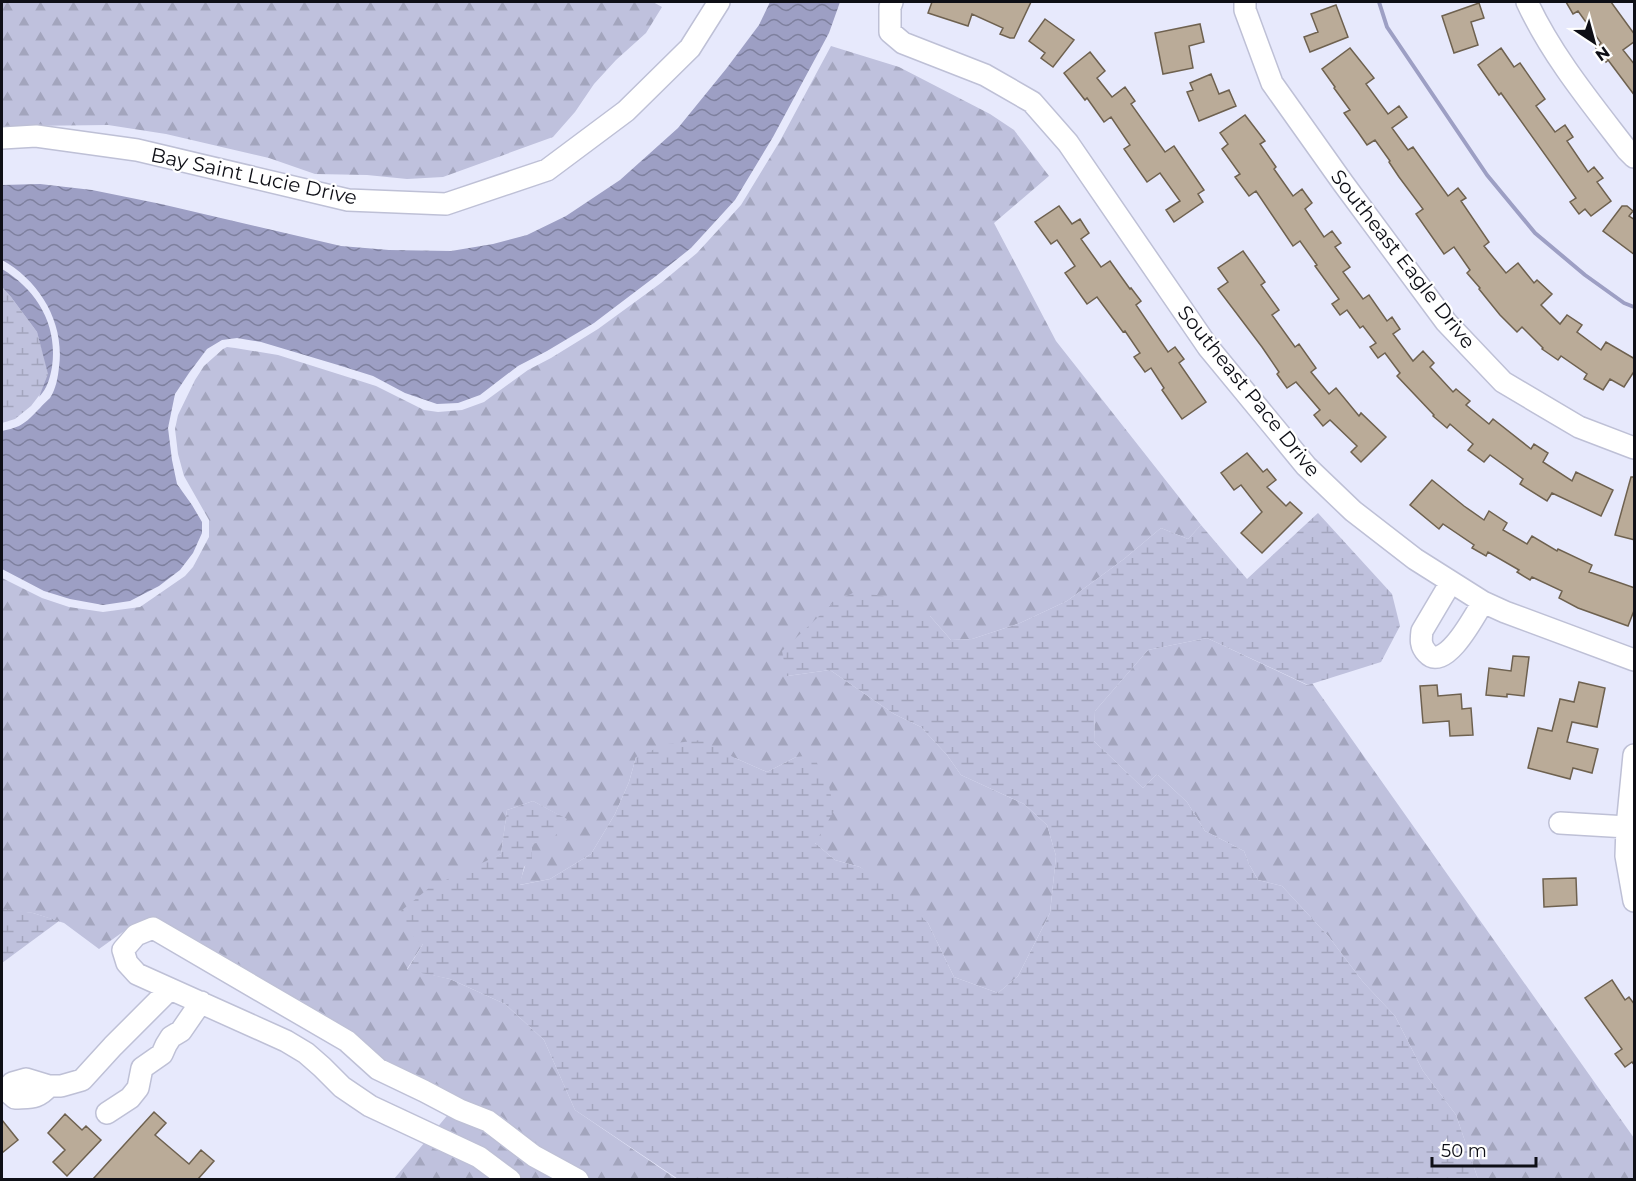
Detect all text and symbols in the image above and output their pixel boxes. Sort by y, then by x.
north arrow [1564,12,1624,72]
text: N [1592,42,1613,65]
street label: Bay Saint Lucie Drive [149,142,359,210]
street label: Southeast Eagle Drive [1326,165,1480,353]
street label: Southeast Pace Drive [1173,301,1325,481]
scale bar [1432,1130,1536,1168]
text: 50 m [1441,1140,1487,1162]

